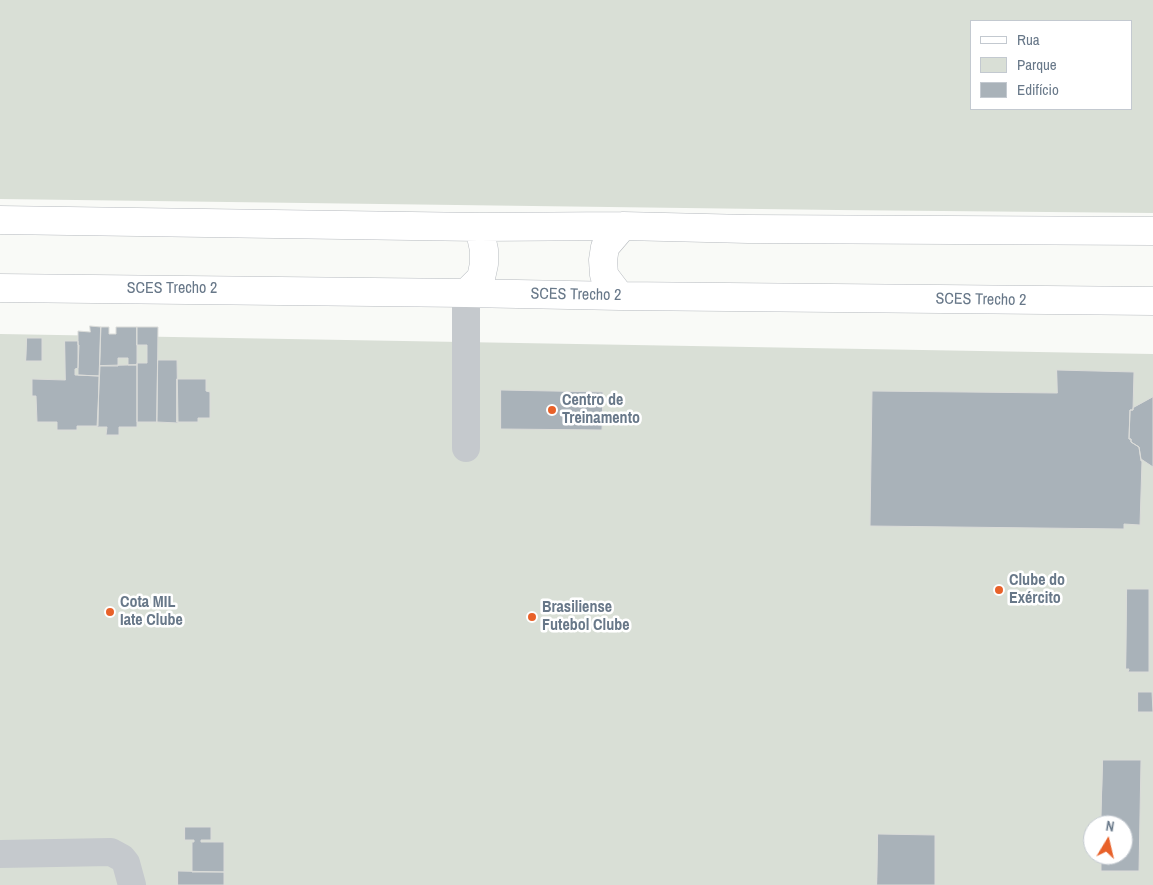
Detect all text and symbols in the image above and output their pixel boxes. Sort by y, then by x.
legend [970,20,1133,110]
text: Rua [1017,29,1040,50]
text: Parque [1017,54,1057,75]
text: Edifício [1017,79,1059,100]
street label: SCES Trecho 2 [127,279,217,299]
street label: SCES Trecho 2 [531,285,621,305]
street label: SCES Trecho 2 [936,290,1026,310]
place label: Centro de Treinamento [562,391,640,429]
marker: Centro de Treinamento [546,404,558,416]
place label: Clube do Exército [1009,571,1065,609]
marker: Clube do Exército [993,584,1005,596]
place label: Cota MIL Iate Clube [120,593,183,631]
place label: Brasiliense Futebol Clube [542,598,629,636]
marker: Cota MIL Iate Clube [104,606,116,618]
marker: Brasiliense Futebol Clube [526,611,538,623]
north arrow [1083,815,1133,865]
text: N [1105,817,1116,836]

